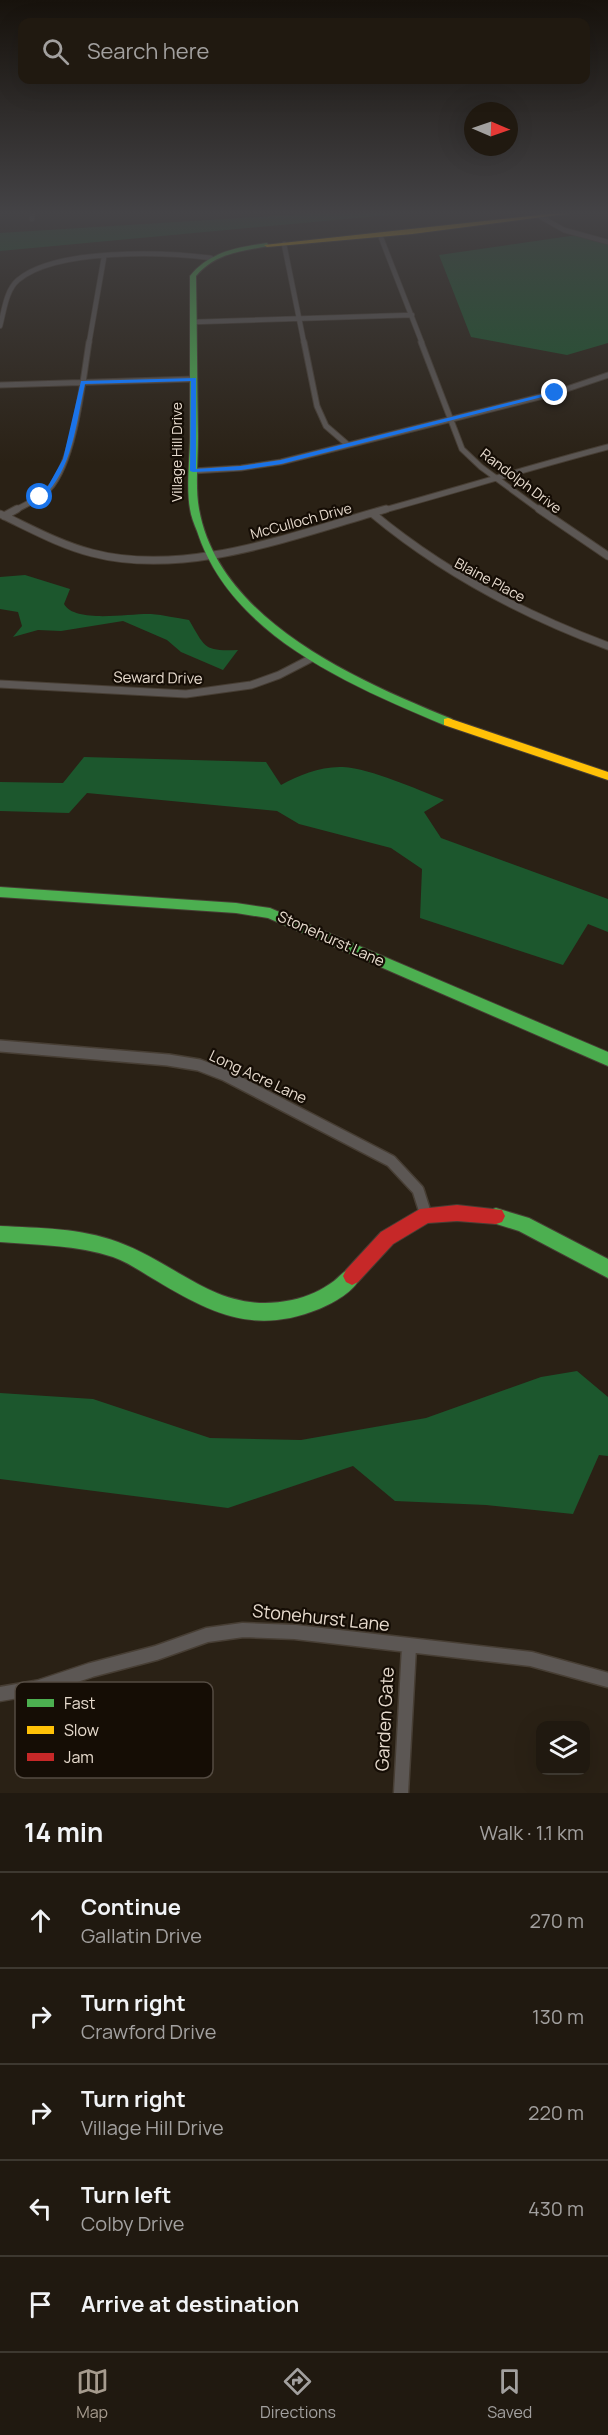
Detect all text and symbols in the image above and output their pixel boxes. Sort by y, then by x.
search box [18,18,590,84]
icon: search [39,35,72,68]
text: Search here [87,36,209,66]
north arrow [464,102,518,156]
route end [541,379,567,405]
street label: Village Hill Drive [167,402,186,502]
street label: Randolph Drive [477,444,566,517]
route start [26,483,52,509]
street label: McCulloch Drive [248,498,354,543]
street label: Blaine Place [452,553,529,606]
street label: Seward Drive [113,666,203,689]
street label: Stonehurst Lane [274,906,388,972]
street label: Long Acre Lane [206,1045,311,1109]
street label: Stonehurst Lane [251,1598,391,1636]
street label: Garden Gate [369,1666,399,1772]
legend [15,1682,213,1778]
text: Fast [64,1692,95,1714]
text: Slow [64,1719,99,1741]
map controls [536,1721,590,1775]
button: layers [536,1721,590,1775]
text: Jam [64,1746,94,1768]
text: 14 min [24,1814,103,1850]
text: Walk · 1.1 km [480,1819,584,1846]
text: Continue [81,1892,181,1922]
icon: ahead [24,1904,57,1937]
text: 270 m [529,1907,584,1934]
text: Gallatin Drive [81,1922,202,1949]
text: Turn right [81,1988,186,2018]
icon: right [24,2000,57,2033]
text: 130 m [532,2003,584,2030]
text: Crawford Drive [81,2018,216,2045]
text: Turn right [81,2084,186,2114]
icon: right [24,2096,57,2129]
text: 220 m [528,2099,584,2126]
text: Village Hill Drive [81,2114,224,2141]
text: Turn left [81,2180,171,2210]
icon: left [24,2192,57,2225]
text: 430 m [528,2195,584,2222]
text: Colby Drive [81,2210,184,2237]
icon: arrive [24,2288,57,2321]
text: Arrive at destination [81,2289,299,2319]
tab: Map [76,2365,109,2423]
tab: Directions [260,2365,336,2423]
tab: Saved [487,2365,532,2423]

